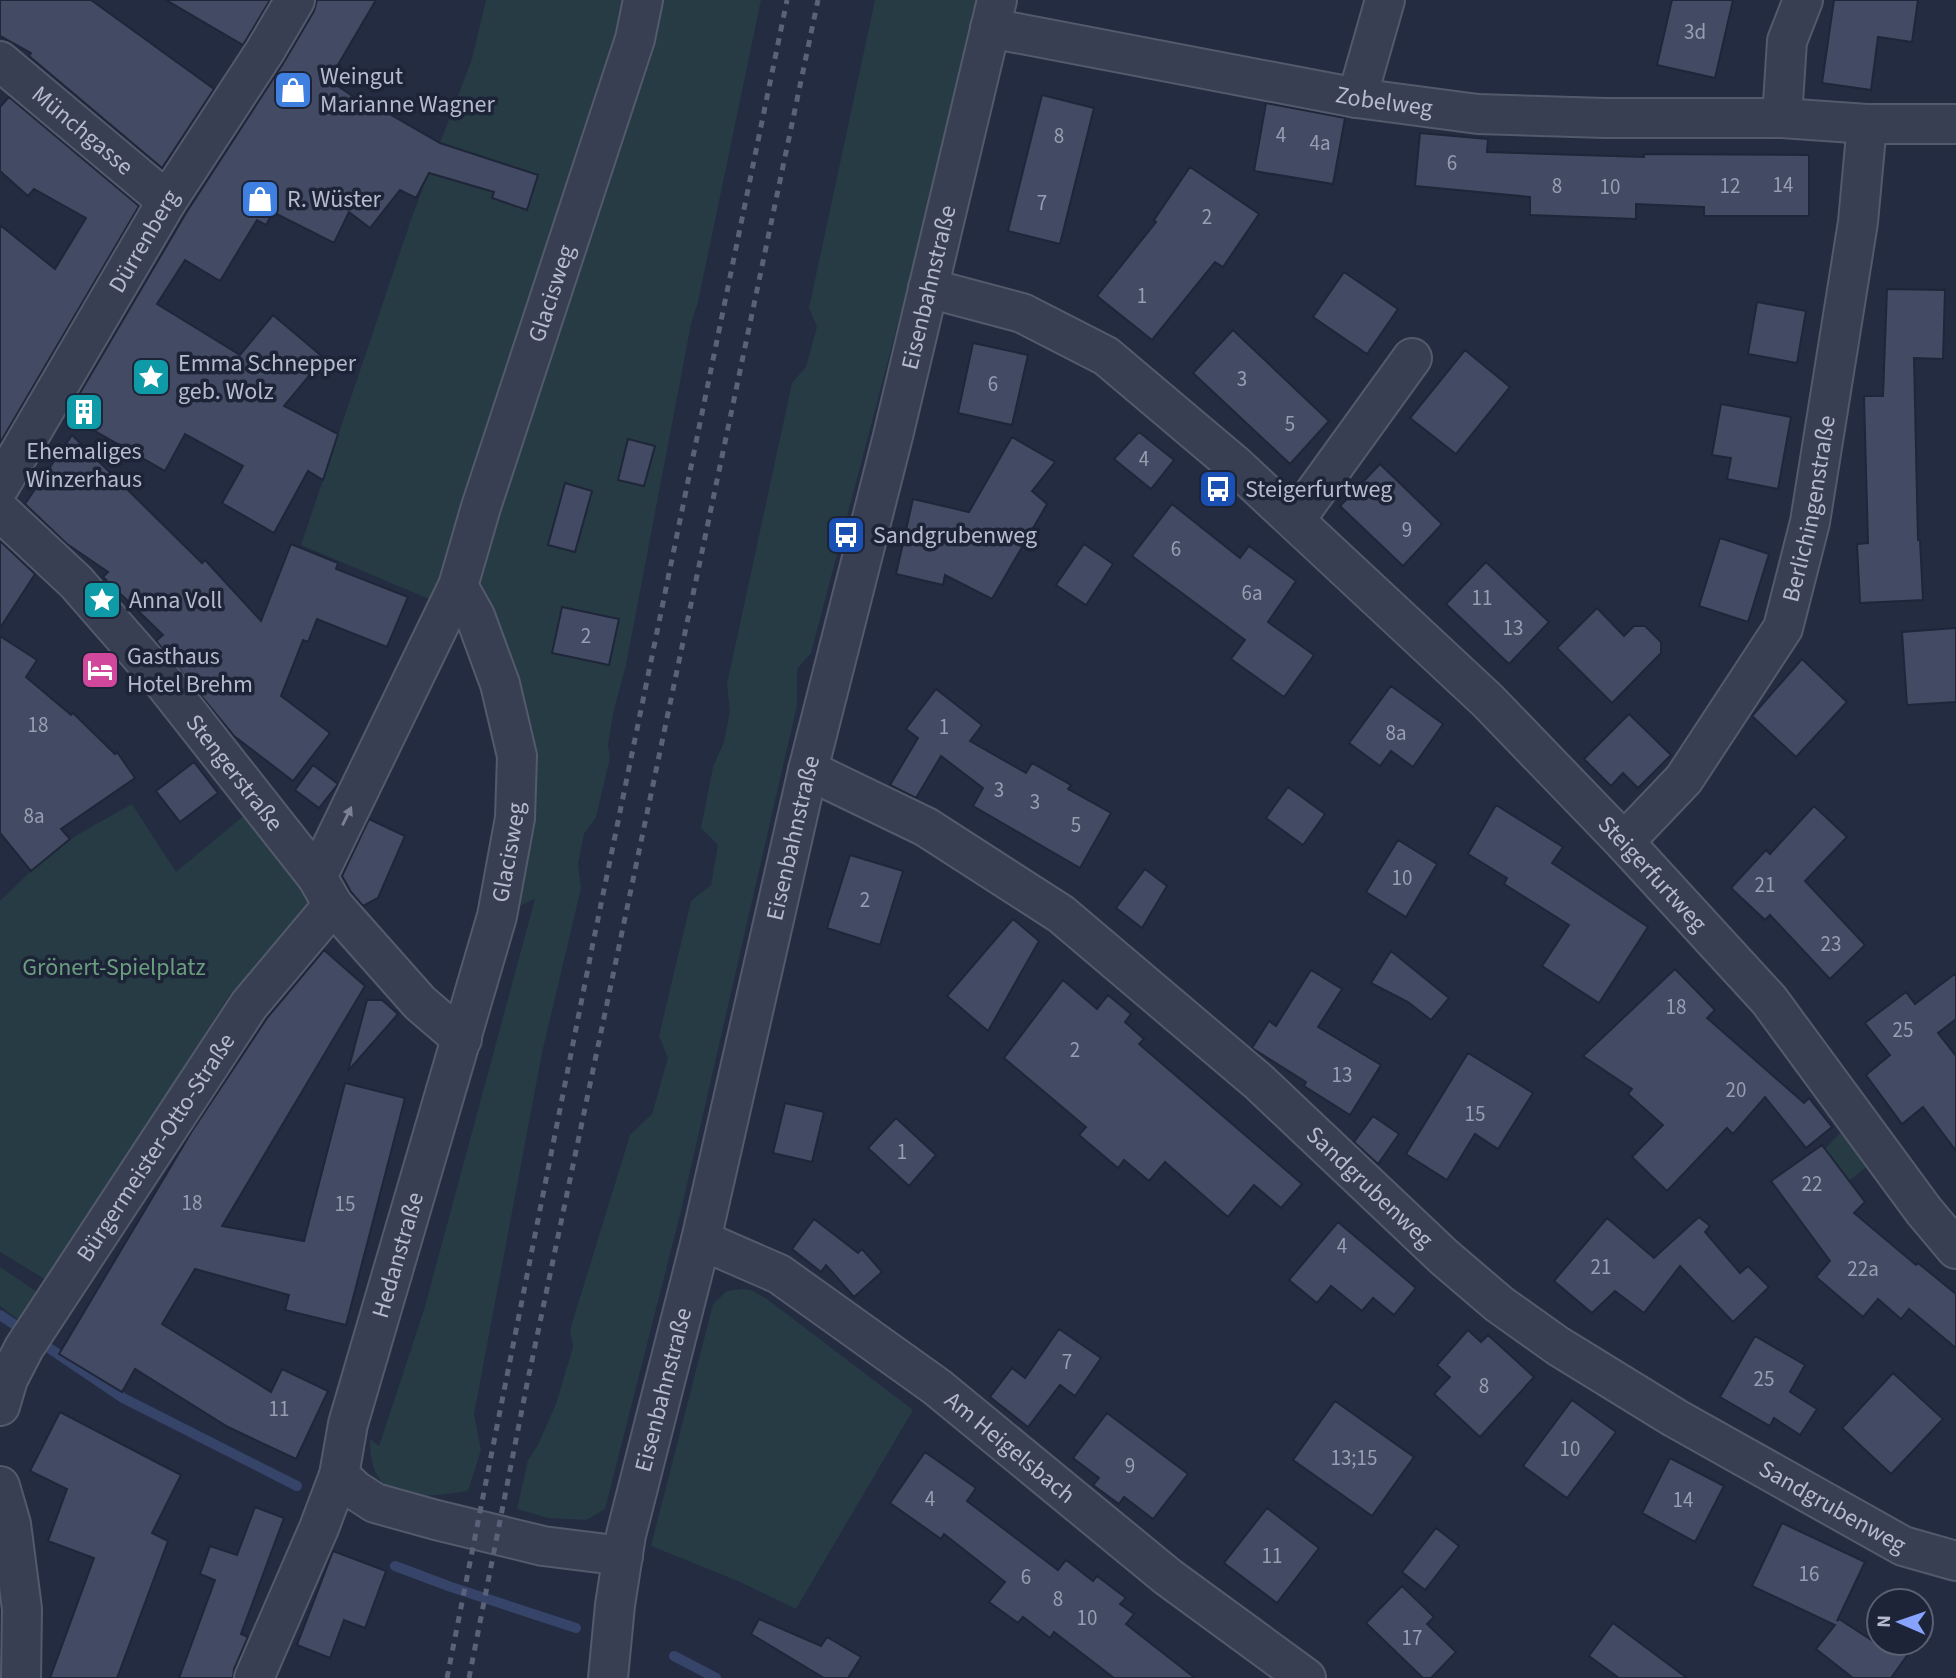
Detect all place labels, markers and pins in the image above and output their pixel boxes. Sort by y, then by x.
place label: Weingut Marianne Wagner [320,59,496,122]
shop icon: Weingut Marianne Wagner [272,69,314,111]
shop icon: R. Wüster [239,178,281,220]
place label: R. Wüster [287,182,382,217]
place label: Emma Schnepper geb. Wolz [178,346,357,409]
place icon: Emma Schnepper geb. Wolz [130,356,172,398]
building icon: Ehemaliges Winzerhaus [63,391,105,433]
place label: Ehemaliges Winzerhaus [26,434,142,497]
bus stop icon: Steigerfurtweg [1197,468,1239,510]
place label: Steigerfurtweg [1245,472,1392,507]
bus stop icon: Sandgrubenweg [825,514,867,556]
place label: Sandgrubenweg [873,518,1037,553]
place icon: Anna Voll [81,579,123,621]
place label: Anna Voll [129,583,222,618]
place label: Gasthaus Hotel Brehm [127,639,253,702]
hotel icon: Gasthaus Hotel Brehm [79,649,121,691]

